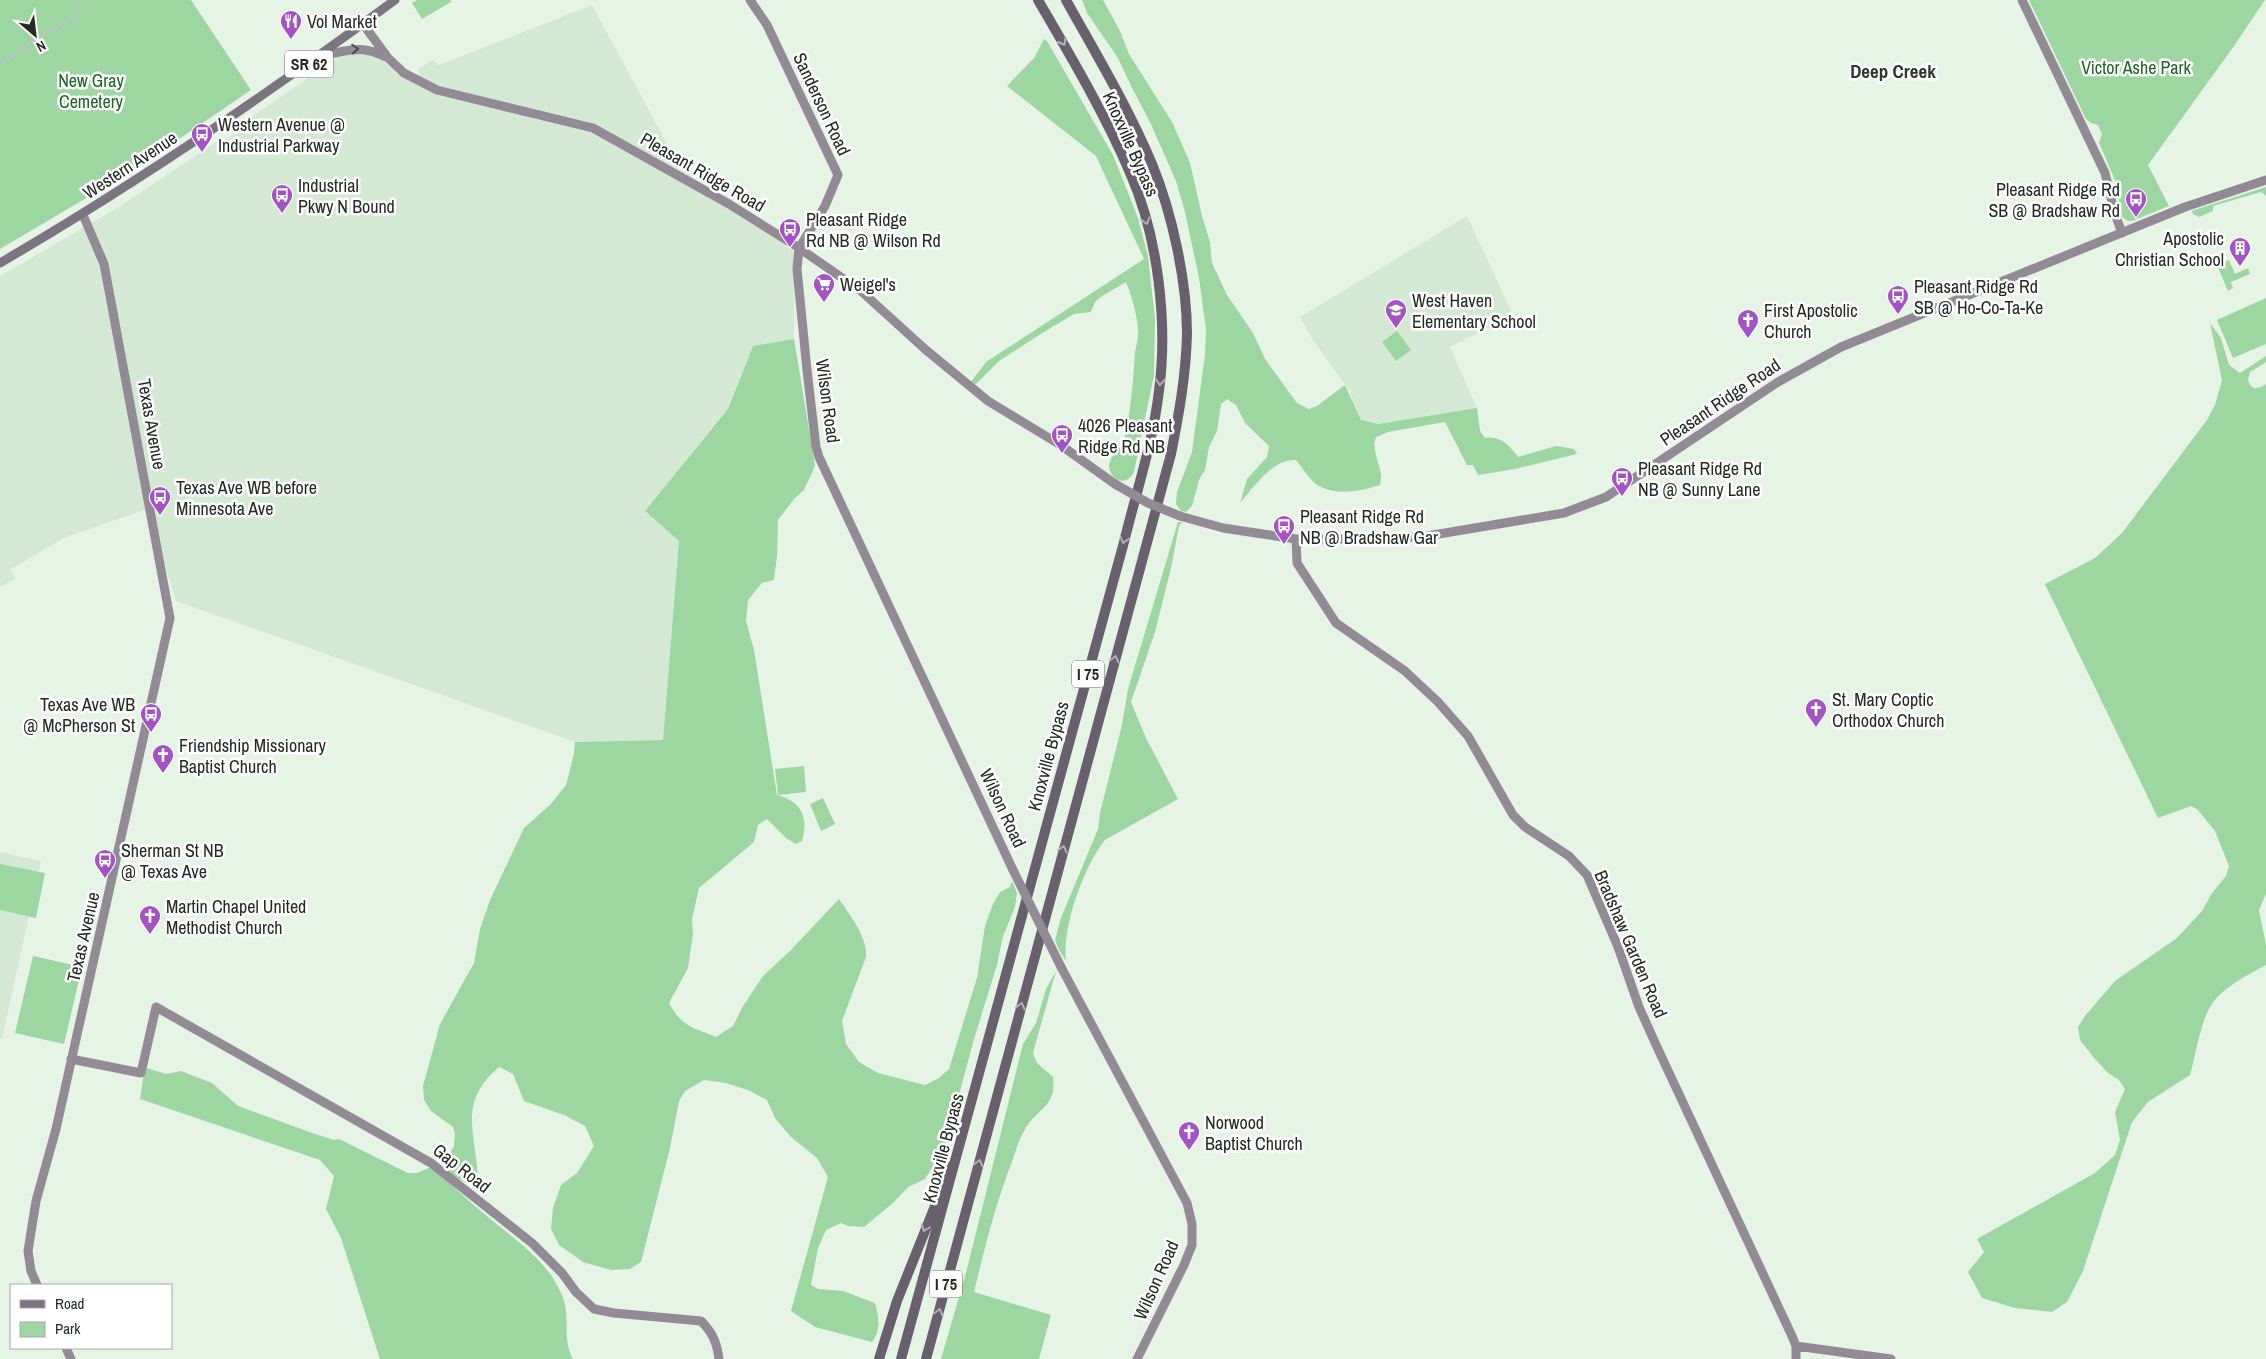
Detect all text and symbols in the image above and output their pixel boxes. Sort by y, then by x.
restaurant icon: Vol Market [279,9,303,40]
place label: Vol Market [307,9,377,34]
north arrow [10,10,60,60]
text: N [33,37,49,56]
one-way arrow [1056,37,1066,46]
one-way arrow [352,44,360,55]
street label: Sanderson Road [787,49,857,159]
road number: SR 62 [285,51,333,78]
park label: Victor Ashe Park [2081,55,2191,80]
district label: Deep Creek [1850,58,1936,84]
park label: New Gray Cemetery [58,68,124,114]
street label: Knoxville Bypass [1097,88,1165,200]
place label: Western Avenue @ Industrial Parkway [218,112,345,158]
bus stop icon: Western Avenue @ Industrial Parkway [190,122,214,153]
street label: Western Avenue [78,125,182,205]
street label: Pleasant Ridge Road [636,126,770,218]
place label: Industrial Pkwy N Bound [298,173,395,219]
place label: Pleasant Ridge Rd SB @ Bradshaw Rd [1989,177,2120,223]
bus stop icon: Industrial Pkwy N Bound [270,183,294,214]
bus stop icon: Pleasant Ridge Rd SB @ Bradshaw Rd [2124,187,2148,218]
place label: Pleasant Ridge Rd NB @ Wilson Rd [806,207,941,253]
one-way arrow [1140,216,1150,225]
bus stop icon: Pleasant Ridge Rd NB @ Wilson Rd [778,217,802,248]
place label: Apostolic Christian School [2115,226,2224,272]
building icon: Apostolic Christian School [2228,236,2252,267]
supermarket icon: Weigel's [812,272,836,303]
place label: Weigel's [840,272,896,297]
place label: Pleasant Ridge Rd SB @ Ho-Co-Ta-Ke [1914,274,2043,320]
bus stop icon: Pleasant Ridge Rd SB @ Ho-Co-Ta-Ke [1886,284,1910,315]
place label: West Haven Elementary School [1412,288,1536,334]
school or university icon: West Haven Elementary School [1384,298,1408,329]
place label: First Apostolic Church [1764,298,1858,344]
church icon: First Apostolic Church [1736,308,1760,339]
street label: Pleasant Ridge Road [1655,352,1785,452]
street label: Wilson Road [810,357,846,445]
street label: Texas Avenue [132,377,172,471]
one-way arrow [1155,378,1166,386]
place label: 4026 Pleasant Ridge Rd NB [1078,413,1172,459]
bus stop icon: 4026 Pleasant Ridge Rd NB [1050,423,1074,454]
place label: Pleasant Ridge Rd NB @ Sunny Lane [1638,456,1762,502]
bus stop icon: Pleasant Ridge Rd NB @ Sunny Lane [1610,466,1634,497]
place label: Texas Ave WB before Minnesota Ave [176,475,317,521]
bus stop icon: Texas Ave WB before Minnesota Ave [148,485,172,516]
place label: Pleasant Ridge Rd NB @ Bradshaw Gar [1300,504,1438,550]
bus stop icon: Pleasant Ridge Rd NB @ Bradshaw Gar [1272,514,1296,545]
one-way arrow [1119,536,1130,544]
one-way arrow [1109,654,1120,663]
road number: I 75 [1072,661,1104,688]
place label: St. Mary Coptic Orthodox Church [1832,687,1944,733]
place label: Texas Ave WB @ McPherson St [23,692,135,738]
church icon: St. Mary Coptic Orthodox Church [1804,697,1828,728]
street label: Knoxville Bypass [1021,698,1075,814]
bus stop icon: Texas Ave WB @ McPherson St [139,702,163,733]
place label: Friendship Missionary Baptist Church [179,733,326,779]
church icon: Friendship Missionary Baptist Church [151,743,175,774]
street label: Wilson Road [974,764,1032,852]
place label: Sherman St NB @ Texas Ave [121,838,224,884]
one-way arrow [1057,845,1068,853]
bus stop icon: Sherman St NB @ Texas Ave [93,848,117,879]
street label: Bradshaw Garden Road [1589,866,1673,1022]
street label: Texas Avenue [61,890,105,984]
place label: Martin Chapel United Methodist Church [166,894,306,940]
church icon: Martin Chapel United Methodist Church [138,904,162,935]
one-way arrow [1015,1002,1025,1010]
street label: Knoxville Bypass [916,1090,970,1206]
place label: Norwood Baptist Church [1205,1110,1303,1156]
church icon: Norwood Baptist Church [1177,1120,1201,1151]
street label: Gap Road [428,1137,496,1199]
one-way arrow [973,1159,983,1167]
one-way arrow [921,1223,931,1232]
street label: Wilson Road [1127,1236,1185,1324]
road number: I 75 [930,1270,962,1298]
legend [10,1284,172,1349]
text: Road [55,1293,84,1314]
one-way arrow [933,1308,943,1316]
text: Park [55,1318,81,1339]

